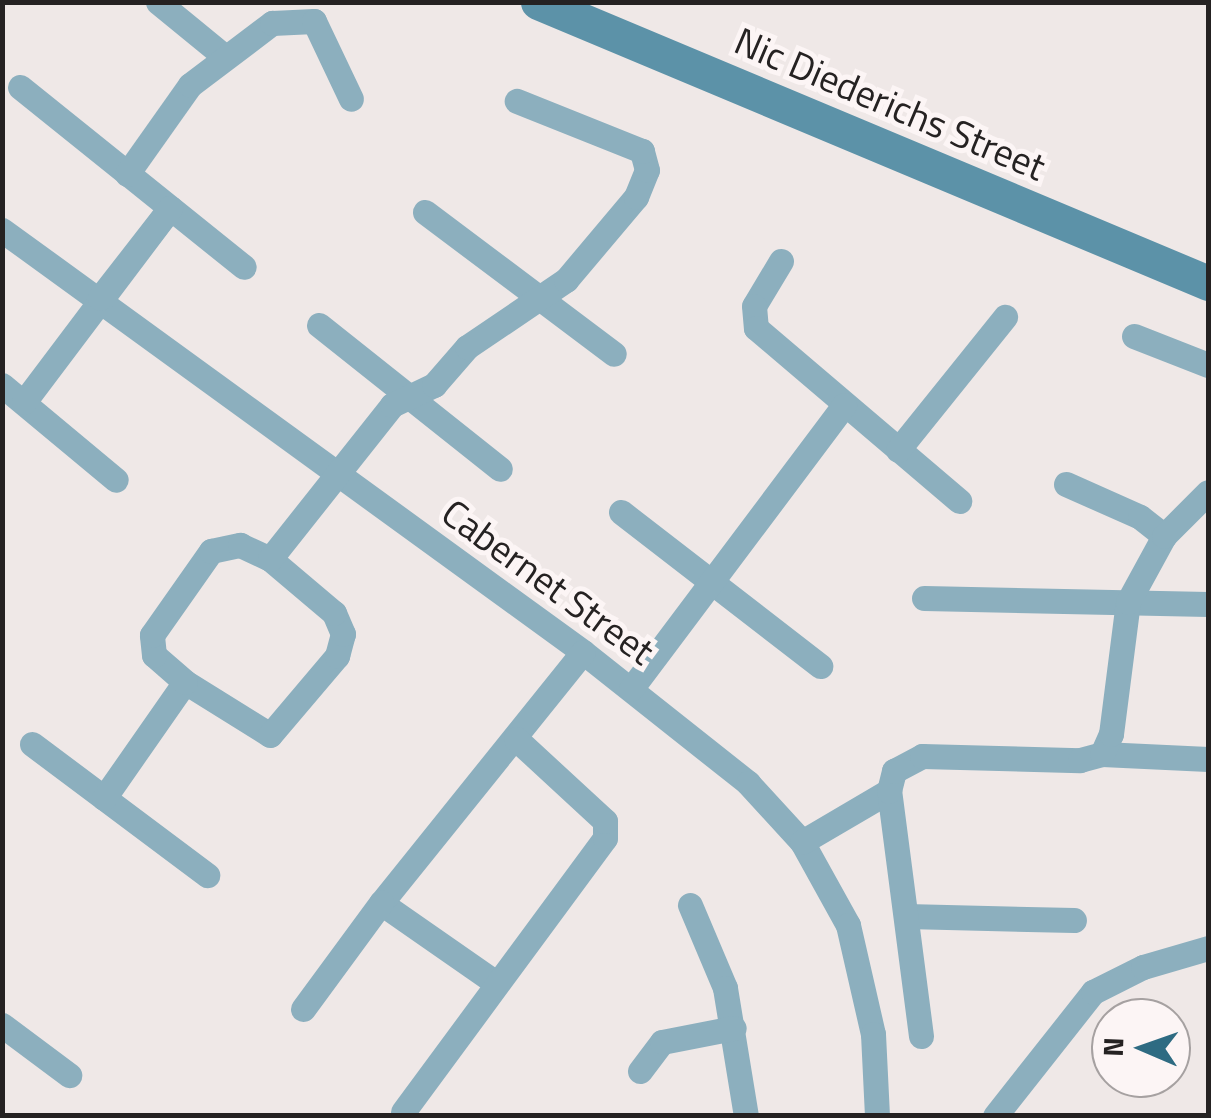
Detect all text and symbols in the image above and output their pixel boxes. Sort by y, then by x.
street label: Nic Diederichs Street [728,18,1052,190]
street label: Cabernet Street [433,490,663,674]
north arrow [1091,998,1191,1098]
text: N [1091,1037,1134,1057]

